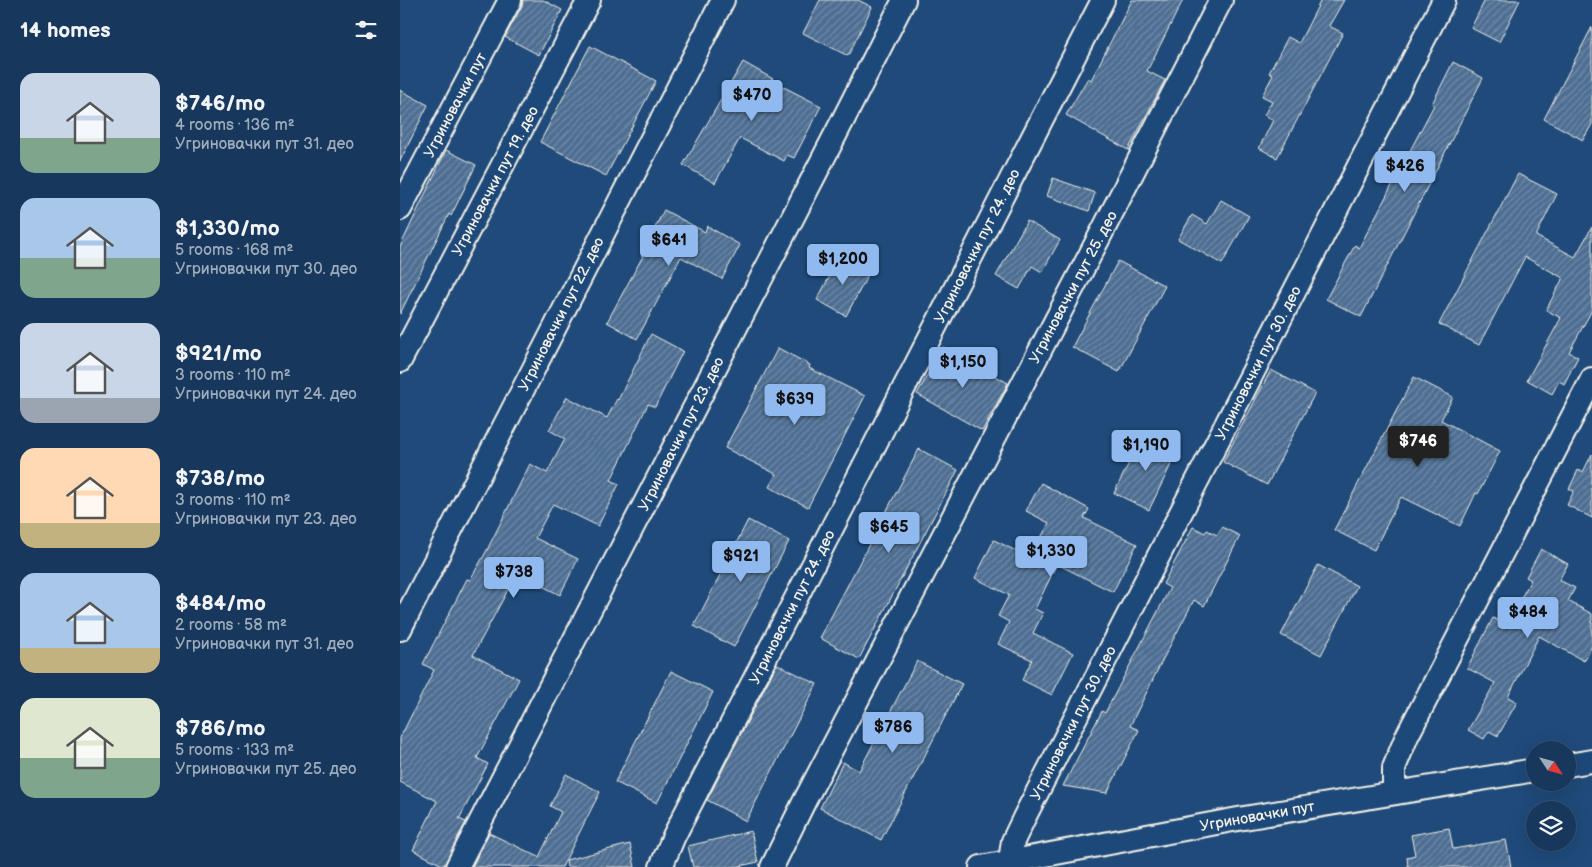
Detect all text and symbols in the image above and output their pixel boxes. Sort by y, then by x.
icon: filters [352,16,380,44]
text: 14 homes [20,18,111,43]
street label: Угриновачки пут [420,49,491,161]
pin: $470 [722,80,782,122]
text: $470 [733,86,771,105]
text: $746/mo [175,91,265,116]
icon: home [60,93,120,153]
street label: Угриновачки пут 19. део [448,103,543,259]
text: 4 rooms · 136 m² [175,116,295,135]
text: Угриновачки пут 31. део [175,135,354,154]
pin: $426 [1375,150,1435,193]
text: $426 [1385,157,1425,176]
street label: Угриновачки пут 24. део [930,166,1025,326]
street label: Угриновачки пут 25. део [1025,208,1122,367]
text: $1,330/mo [175,216,280,241]
icon: home [60,218,120,278]
pin: $641 [639,224,699,267]
text: $641 [651,231,687,250]
street label: Угриновачки пут 22. део [514,234,609,394]
text: 5 rooms · 168 m² [175,241,293,260]
pin: $1,200 [802,244,884,286]
text: $1,200 [818,250,868,269]
text: Угриновачки пут 30. део [175,260,357,279]
street label: Угриновачки пут 30. део [1211,283,1306,444]
text: $921/mo [175,341,262,366]
icon: home [60,343,120,403]
pin: $1,150 [922,346,1004,389]
text: $1,150 [940,353,986,372]
street label: Угриновачки пут 23. део [634,354,729,514]
text: 3 rooms · 110 m² [175,366,291,385]
pin: $639 [765,384,825,426]
text: Угриновачки пут 24. део [175,385,357,404]
text: $639 [776,390,814,409]
pin: $746 [1388,426,1448,468]
pin: $1,190 [1105,430,1187,472]
text: $746 [1399,432,1437,451]
text: $1,190 [1123,436,1169,455]
text: $738/mo [175,466,265,491]
icon: home [60,468,120,528]
text: 3 rooms · 110 m² [175,491,291,510]
text: Угриновачки пут 23. део [175,510,357,529]
pin: $645 [859,512,919,554]
text: $645 [870,518,908,537]
street label: Угриновачки пут 24. део [745,527,840,687]
pin: $1,330 [1010,536,1092,578]
pin: $921 [711,540,771,583]
text: $1,330 [1026,542,1076,561]
text: $921 [723,547,759,566]
pin: $738 [484,556,544,599]
text: $738 [495,563,533,582]
text: $484/mo [175,591,266,616]
icon: home [60,593,120,653]
pin: $484 [1498,596,1558,639]
text: $484 [1508,603,1548,622]
text: 2 rooms · 58 m² [175,616,287,635]
text: Угриновачки пут 31. део [175,635,354,654]
street label: Угриновачки пут 30. део [1026,643,1121,804]
pin: $786 [863,712,923,754]
text: $786/mo [175,716,266,741]
icon: home [60,718,120,778]
text: $786 [874,718,912,737]
text: 5 rooms · 133 m² [175,741,294,760]
north arrow [1526,741,1576,791]
map controls [1526,741,1576,851]
text: Угриновачки пут 25. део [175,760,356,779]
street label: Угриновачки пут [1198,797,1316,836]
button: layers [1526,801,1576,851]

